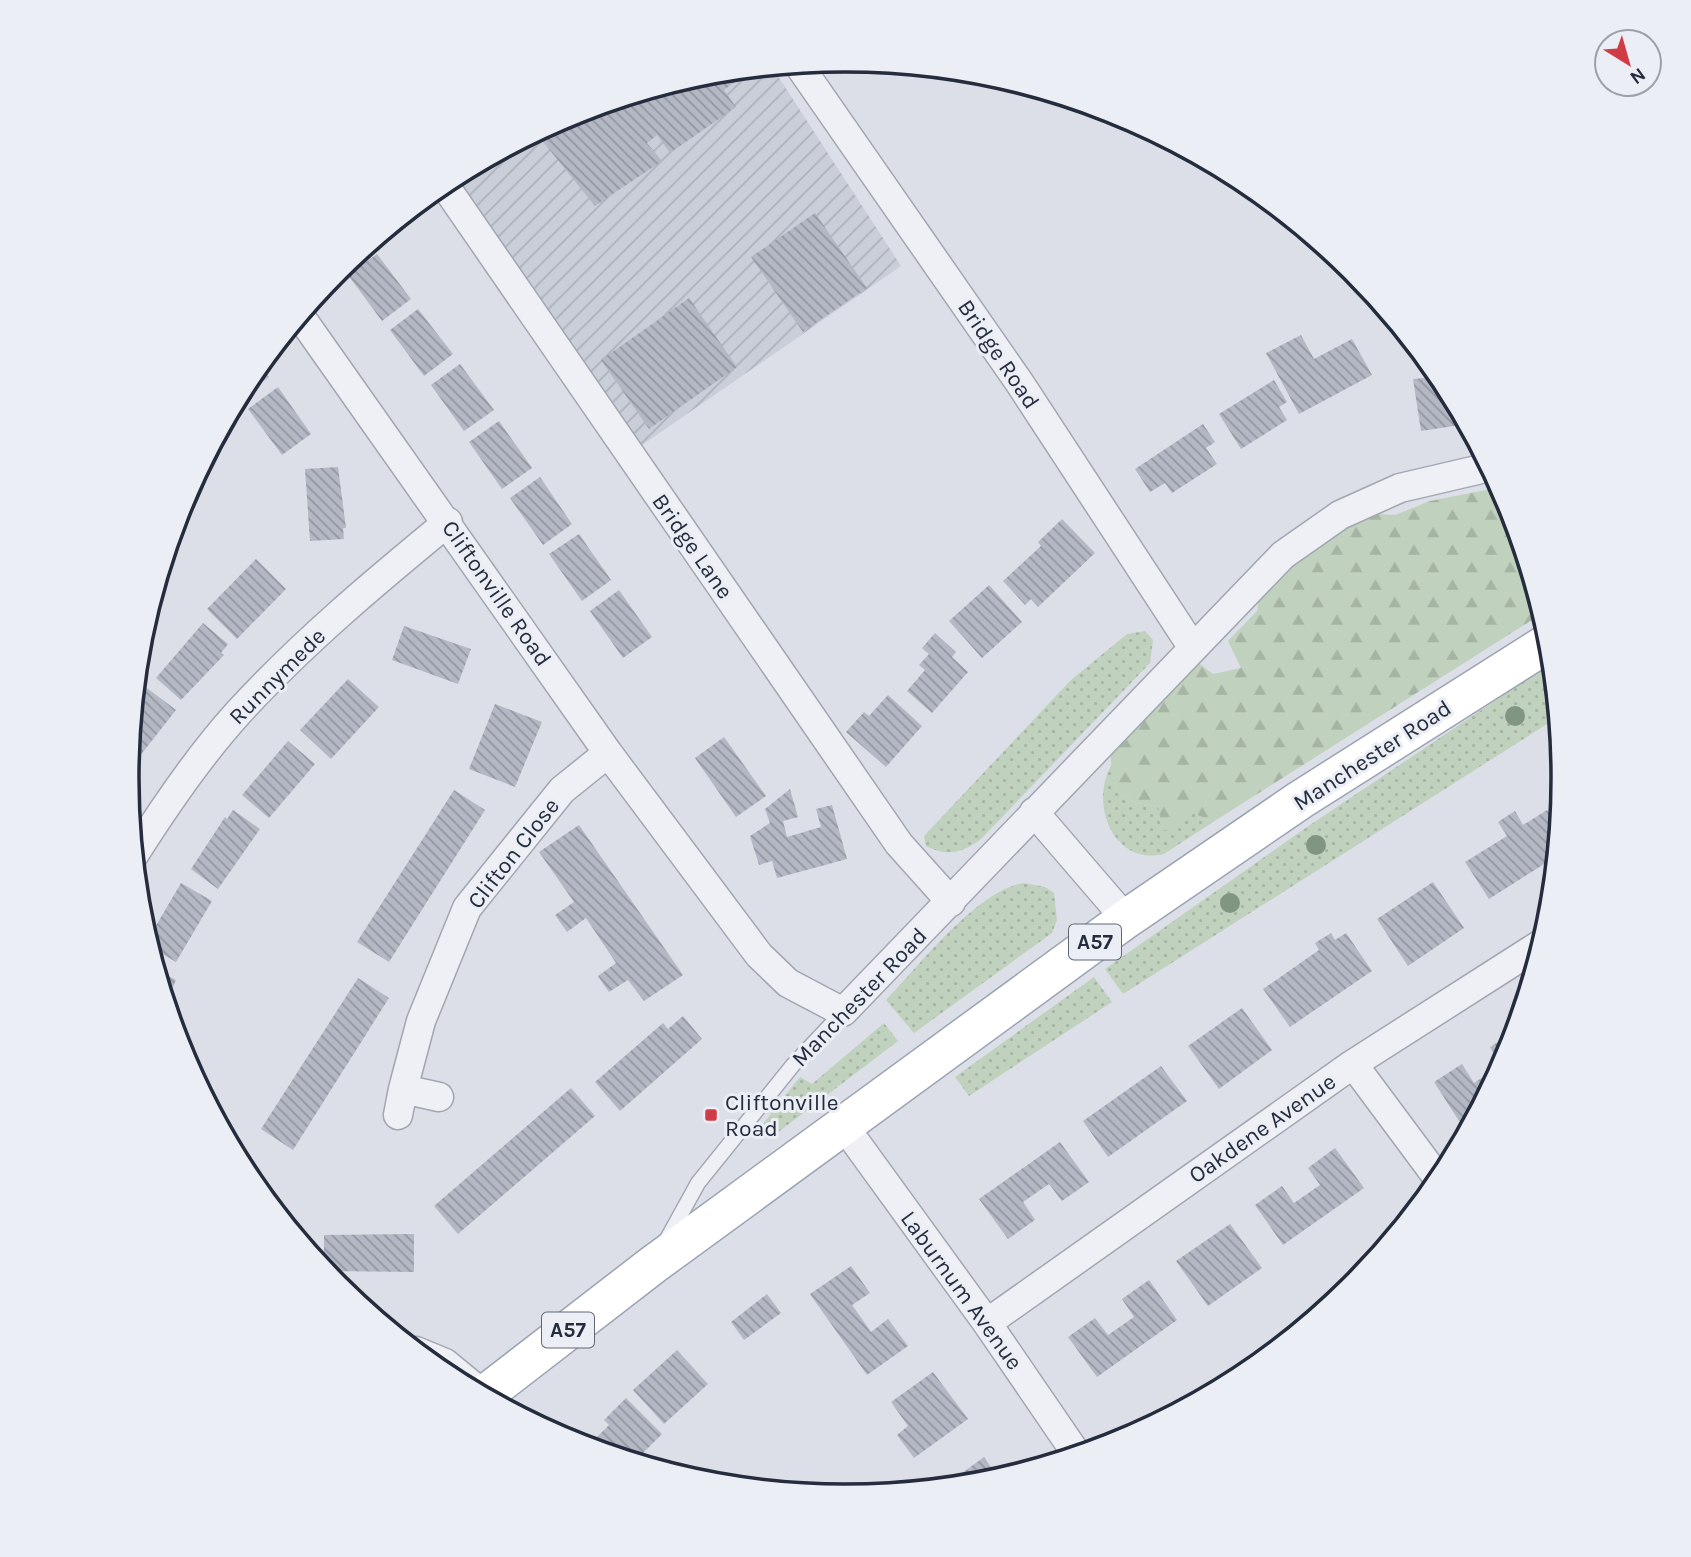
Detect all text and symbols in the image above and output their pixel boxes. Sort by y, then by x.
north arrow [1593,28,1663,98]
text: N [1626,63,1650,89]
street label: Bridge Road [952,294,1045,414]
street label: Bridge Lane [646,488,739,604]
street label: Cliftonville Road [436,515,557,671]
street label: Runnymede [224,623,331,730]
street label: Manchester Road [1288,694,1456,817]
street label: Clifton Close [462,793,565,914]
street label: Manchester Road [786,922,933,1072]
road number: A57 [1069,925,1121,960]
street label: Oakdene Avenue [1184,1068,1341,1189]
place label: Cliftonville Road [725,1089,838,1142]
marker: Cliftonville Road [703,1107,719,1123]
street label: Laburnum Avenue [895,1206,1028,1375]
road number: A57 [542,1312,594,1348]

